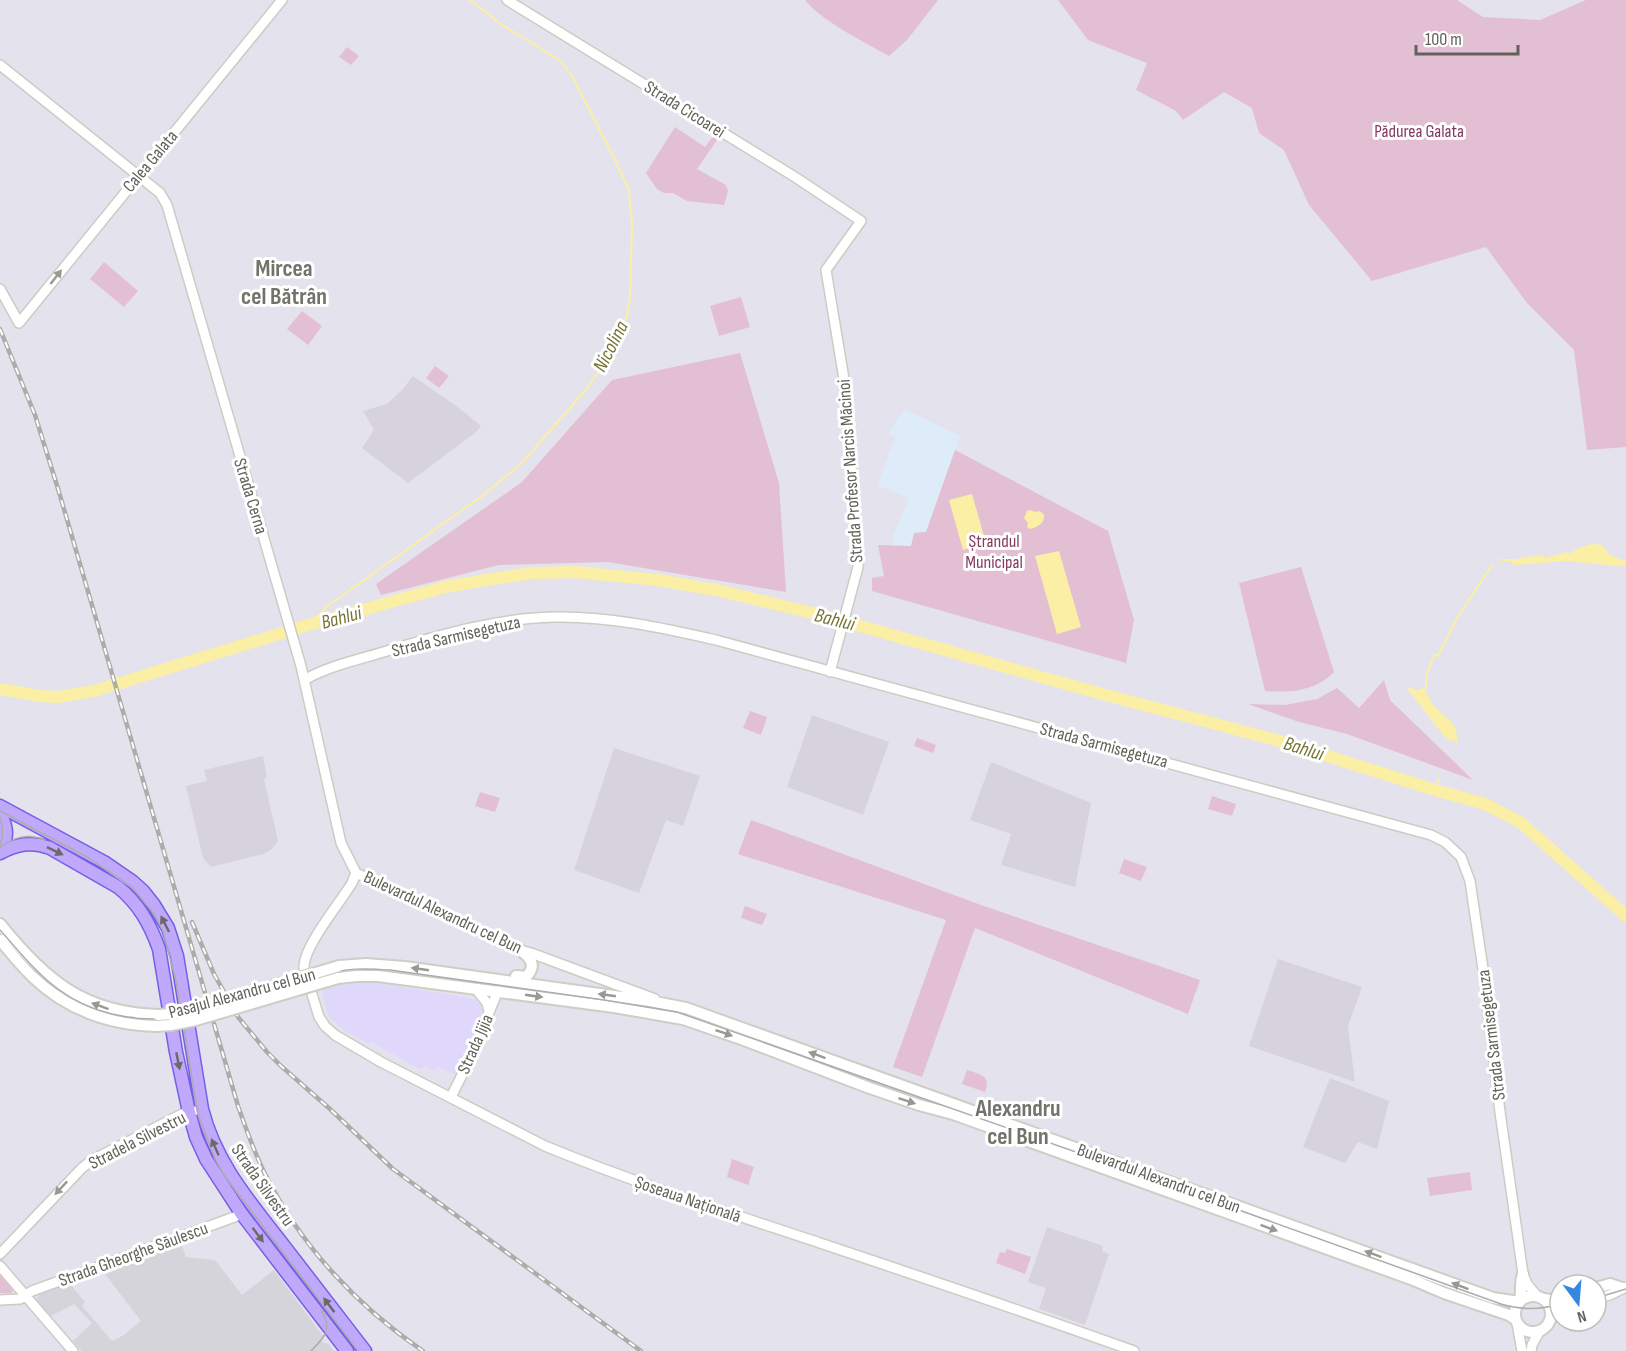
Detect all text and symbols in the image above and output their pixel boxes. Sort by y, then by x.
scale bar [1416,18,1518,56]
text: 100 m [1425,29,1462,50]
street label: Strada Cicoarei [640,76,729,143]
park label: Pădurea Galata [1374,121,1464,142]
street label: Calea Galata [119,126,182,196]
district label: Mircea cel Bătrân [241,254,327,311]
one-way arrow [49,269,62,285]
water label: Nicolina [588,317,634,376]
street label: Strada Profesor Narcis Măcinoi [834,379,867,563]
street label: Strada Cerna [229,456,272,537]
park label: Ștrandul Municipal [965,531,1023,573]
water label: Bahlui [319,601,365,635]
water label: Bahlui [812,603,859,637]
street label: Strada Sarmisegetuza [390,611,523,661]
street label: Strada Sarmisegetuza [1038,718,1170,773]
water label: Bahlui [1281,732,1328,767]
one-way arrow [46,845,64,855]
street label: Bulevardul Alexandru cel Bun [360,867,525,958]
one-way arrow [160,915,170,932]
street label: Pasajul Alexandru cel Bun [166,964,318,1023]
one-way arrow [411,964,430,973]
street label: Strada Sarmisegetuza [1473,968,1510,1101]
one-way arrow [524,991,543,1000]
one-way arrow [598,991,617,1000]
one-way arrow [91,1000,109,1010]
street label: Strada Jijia [453,1011,498,1077]
one-way arrow [716,1028,734,1038]
one-way arrow [808,1050,826,1059]
one-way arrow [174,1052,183,1071]
district label: Alexandru cel Bun [974,1094,1061,1151]
one-way arrow [898,1097,916,1106]
street label: Stradela Silvestru [85,1107,189,1174]
one-way arrow [210,1137,220,1155]
street label: Bulevardul Alexandru cel Bun [1074,1139,1243,1218]
street label: Strada Silvestru [227,1140,299,1230]
street label: Șoseaua Națională [632,1172,744,1227]
one-way arrow [55,1181,69,1195]
street label: Strada Gheorghe Săulescu [56,1218,211,1291]
one-way arrow [1261,1223,1279,1233]
one-way arrow [252,1228,264,1243]
one-way arrow [1364,1248,1382,1258]
north arrow [1548,1273,1608,1333]
one-way arrow [1451,1280,1469,1290]
one-way arrow [323,1297,335,1313]
text: N [1575,1306,1588,1326]

